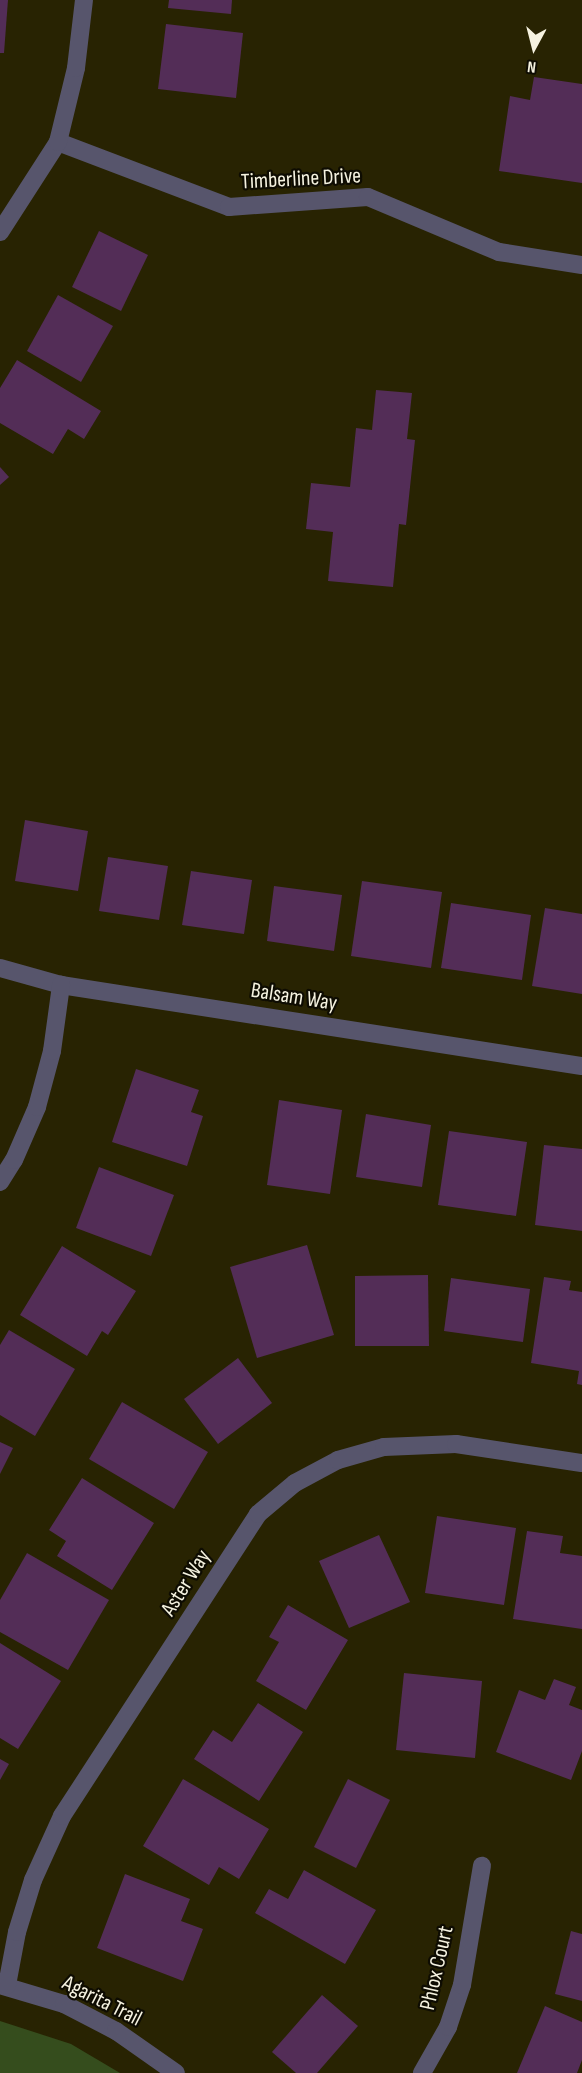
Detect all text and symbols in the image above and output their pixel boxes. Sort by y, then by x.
north arrow [504,18,564,78]
text: N [526,56,537,76]
street label: Timberline Drive [240,163,362,195]
street label: Balsam Way [249,977,339,1017]
street label: Aster Way [155,1545,217,1621]
street label: Phlox Court [415,1923,459,2013]
street label: Agarita Trail [58,1970,146,2032]

